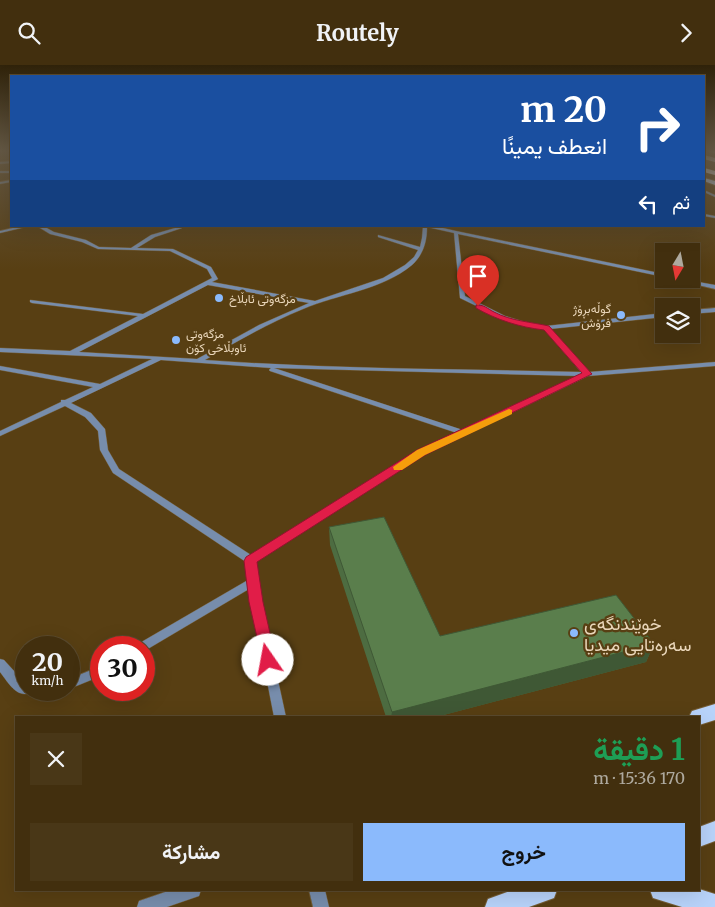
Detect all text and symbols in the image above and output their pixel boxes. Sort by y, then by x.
icon: search [15,19,43,47]
text: Routely [316,19,399,47]
icon: forward [672,19,700,47]
text: 20 m [520,88,607,132]
icon: right [625,95,690,160]
text: انعطف يمينًا [502,132,607,160]
icon: left [634,190,662,218]
text: ثم [672,190,690,214]
north arrow [655,243,700,287]
map controls [655,243,700,343]
pin [457,255,499,306]
icon: arrive [464,262,492,290]
place label: مزگەوتی ئابڵاخ [229,291,296,308]
marker: مزگەوتی ئابڵاخ [213,292,225,304]
button: layers [655,298,700,343]
place label: گوڵەبڕۆژ فرۆش [572,301,611,331]
marker: گوڵەبڕۆژ فرۆش [615,309,627,321]
place label: مزگەوتی ئاوبڵاخی کۆن [186,326,247,356]
marker: مزگەوتی ئاوبڵاخی کۆن [170,334,182,346]
place label: خوێندنگەی سەرەتایی میدیا [584,612,691,656]
marker: خوێندنگەی سەرەتایی میدیا [568,627,580,639]
position arrow [241,633,293,685]
speed limit sign: 30 [90,636,155,701]
text: 20 [32,646,63,678]
text: km/h [32,673,63,688]
text: 1 دقيقة [593,730,685,768]
button: close [30,733,82,785]
text: 170 m · 15:36 [593,768,685,788]
button: مشاركة [30,823,353,881]
button: خروج [363,823,685,881]

